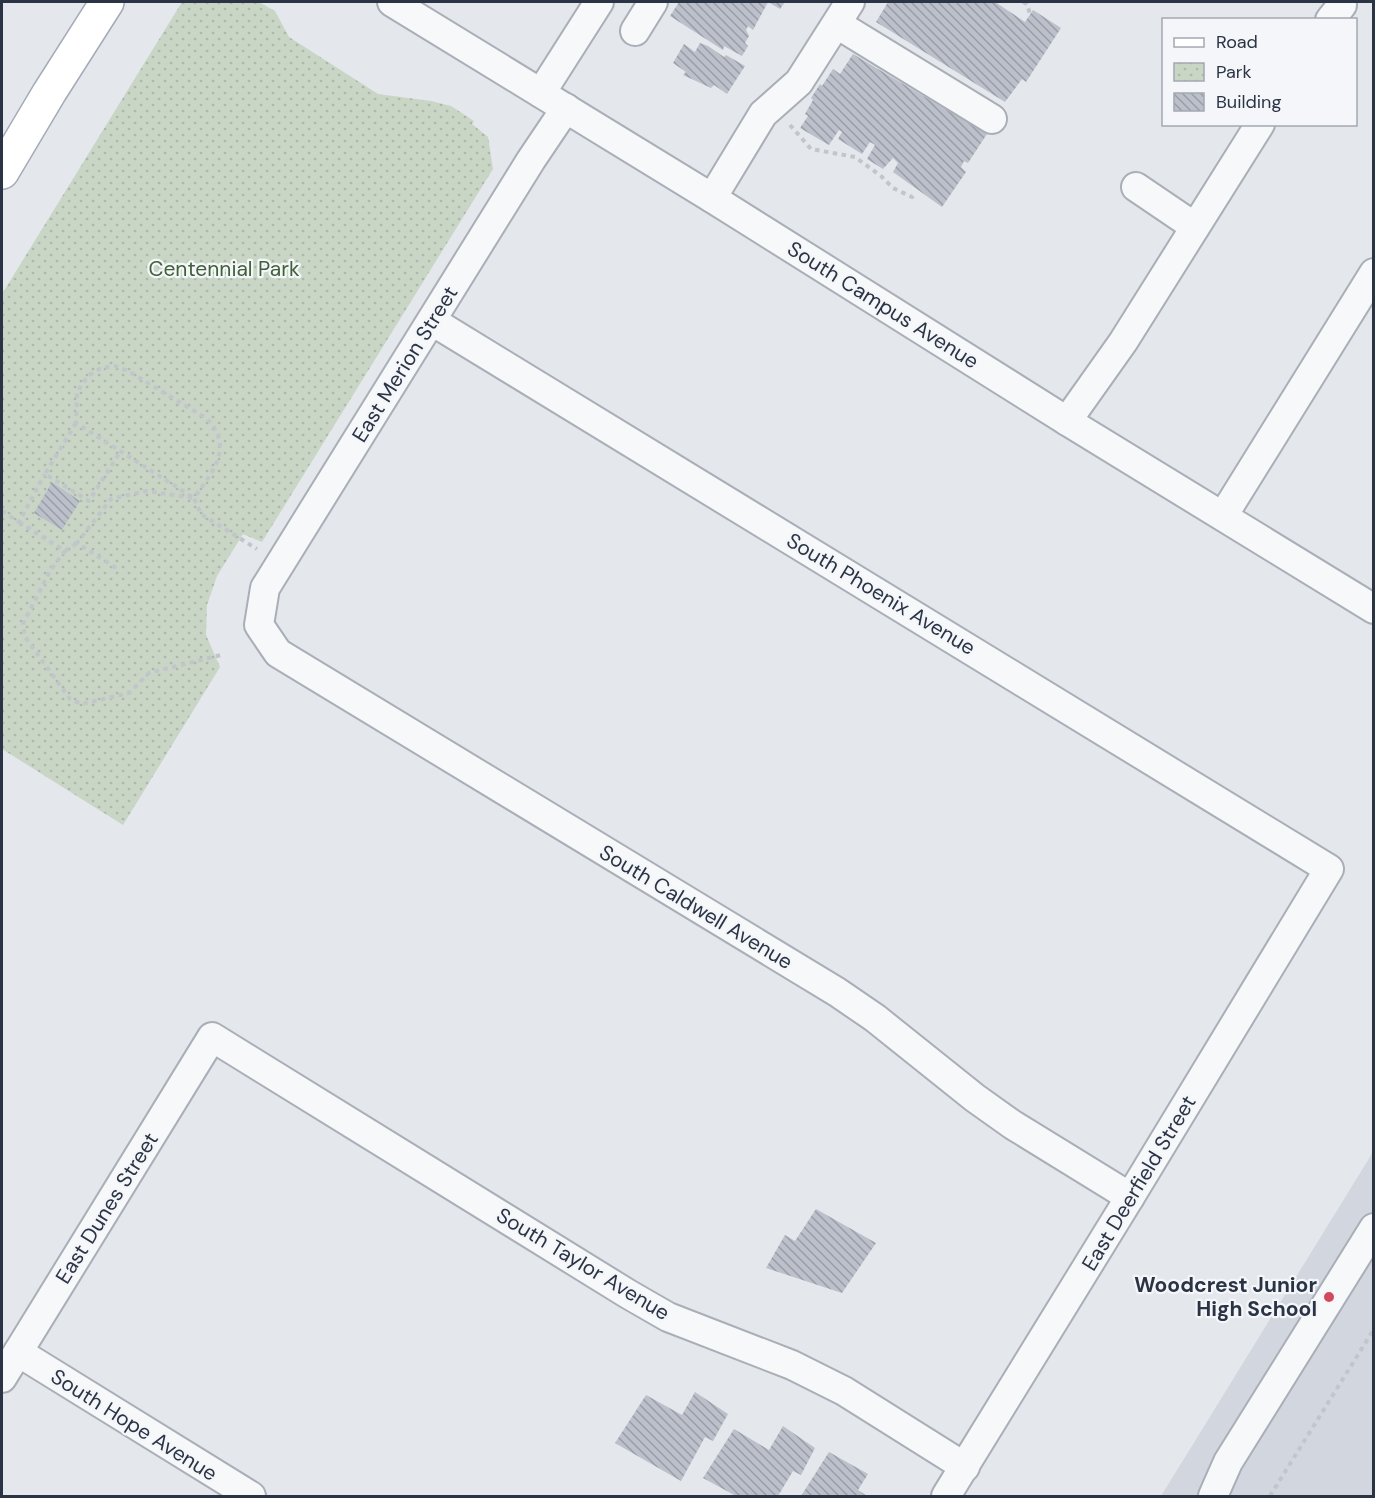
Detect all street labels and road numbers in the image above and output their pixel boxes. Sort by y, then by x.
street label: South Campus Avenue [782,235,984,375]
street label: East Merion Street [346,281,464,447]
street label: South Phoenix Avenue [781,526,981,662]
street label: South Caldwell Avenue [594,838,798,976]
street label: East Deerfield Street [1076,1090,1202,1276]
street label: East Dunes Street [49,1127,165,1289]
street label: South Taylor Avenue [491,1201,675,1327]
street label: South Hope Avenue [45,1362,223,1488]

